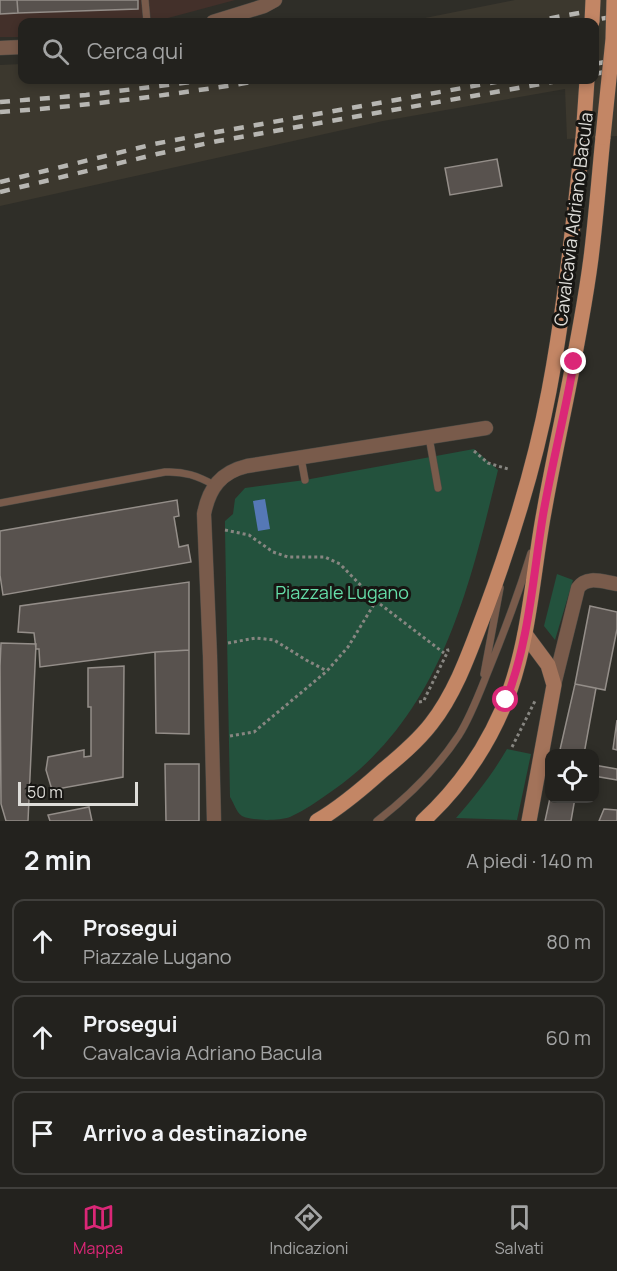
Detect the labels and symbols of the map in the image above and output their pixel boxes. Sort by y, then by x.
street label: Cavalcavia Adriano Bacula [548,111,598,327]
route end [560,348,586,374]
park label: Piazzale Lugano [275,580,409,604]
route start [492,686,518,712]
scale bar [18,779,138,806]

